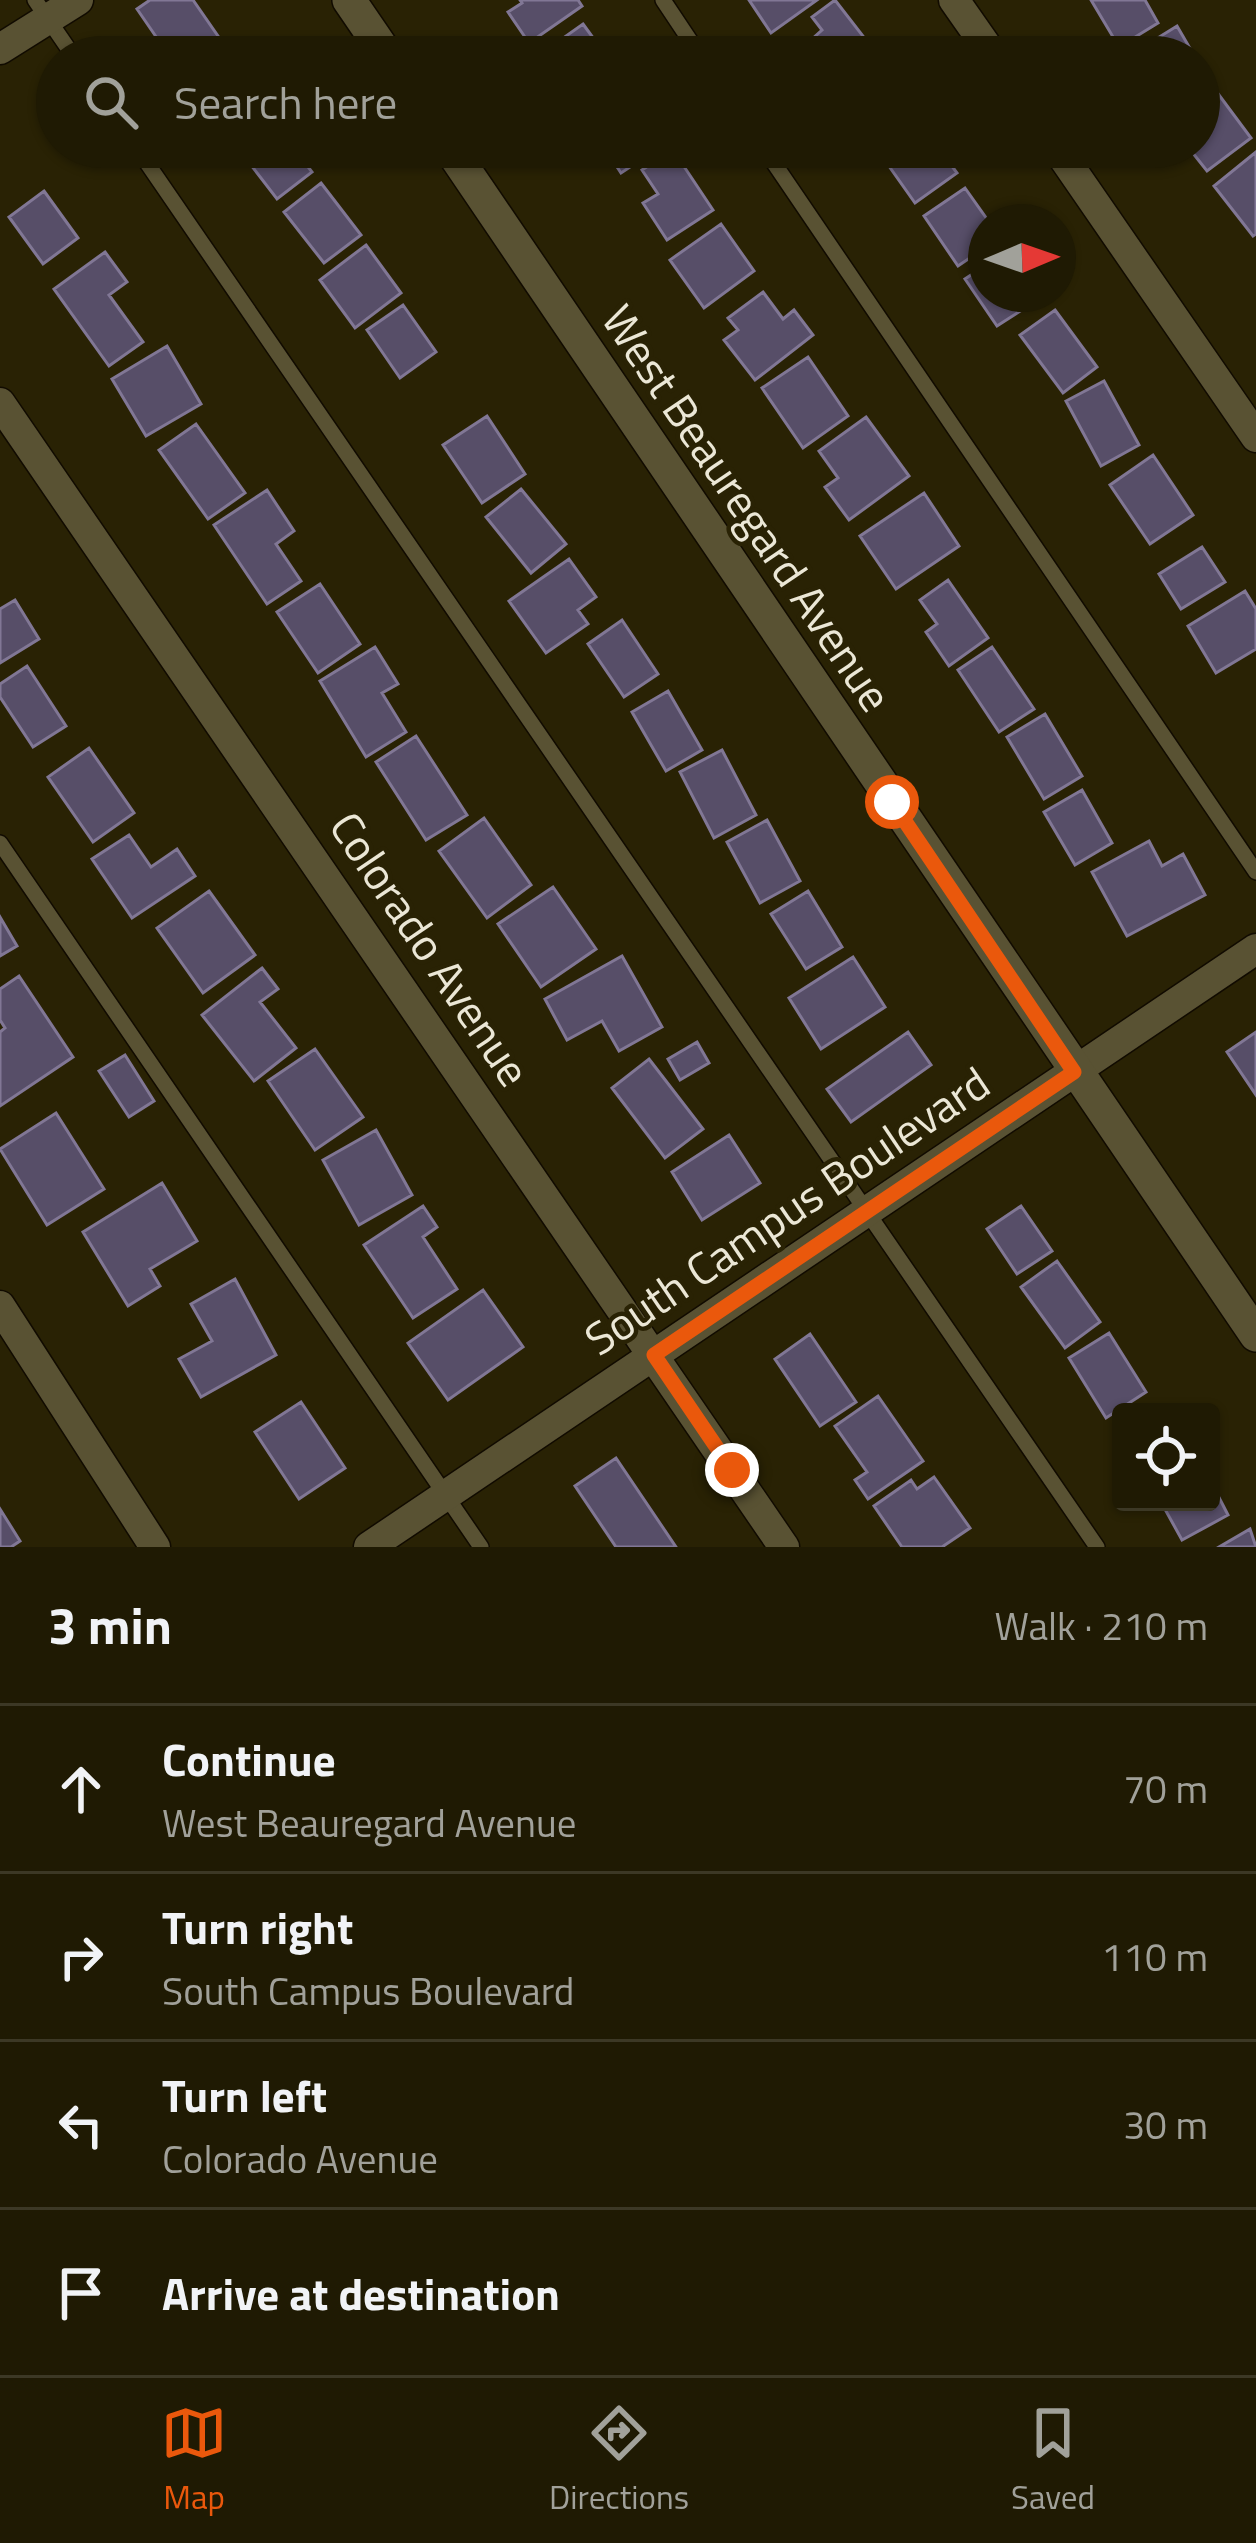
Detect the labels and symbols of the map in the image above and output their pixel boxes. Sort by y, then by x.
north arrow [968,204,1076,312]
street label: West Beauregard Avenue [586,290,910,725]
route start [865,775,919,829]
street label: Colorado Avenue [314,797,548,1099]
street label: South Campus Boulevard [570,1049,1003,1371]
route end [705,1443,759,1497]

